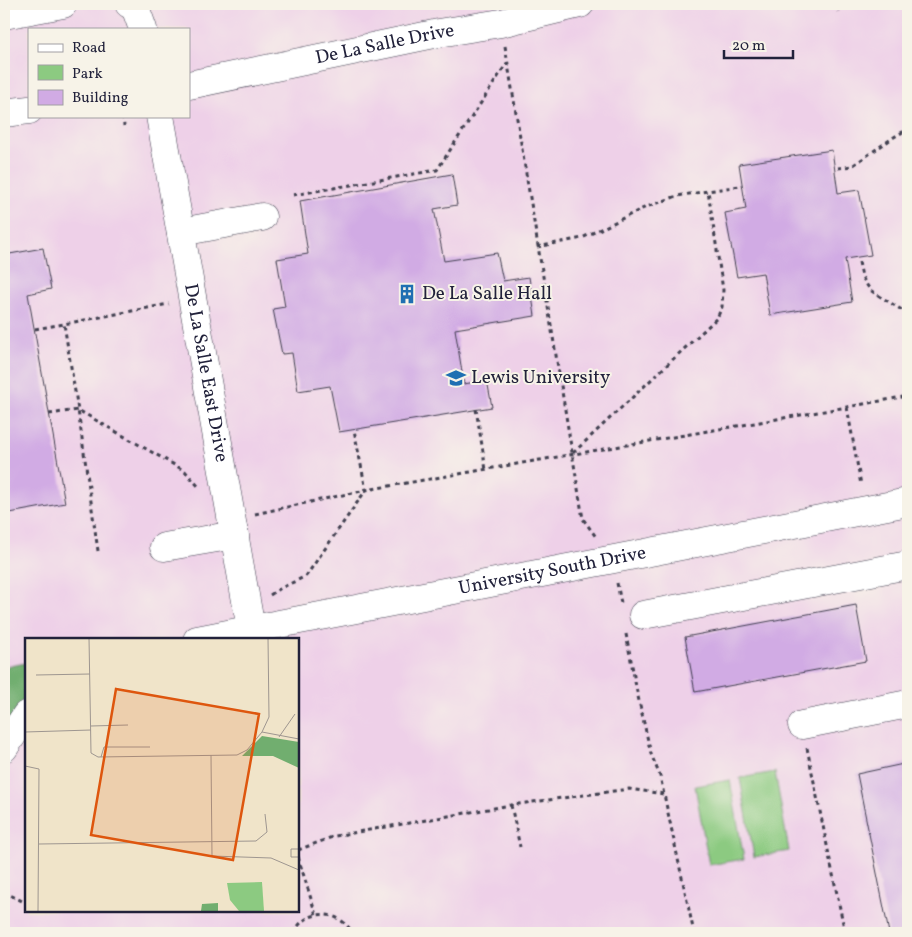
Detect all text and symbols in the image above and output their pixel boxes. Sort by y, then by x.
street label: De La Salle Drive [313,18,456,71]
legend [28,28,190,118]
scale bar [724,28,793,60]
text: 20 m [732,36,765,57]
text: Road [72,38,106,59]
text: Park [72,64,103,85]
text: Building [72,88,129,109]
place label: De La Salle Hall [422,281,552,307]
street label: De La Salle East Drive [177,282,234,464]
building icon: De La Salle Hall [396,283,418,305]
place label: Lewis University [471,365,610,391]
school or university icon: Lewis University [445,367,467,389]
street label: University South Drive [456,540,648,602]
inset map [25,638,299,912]

